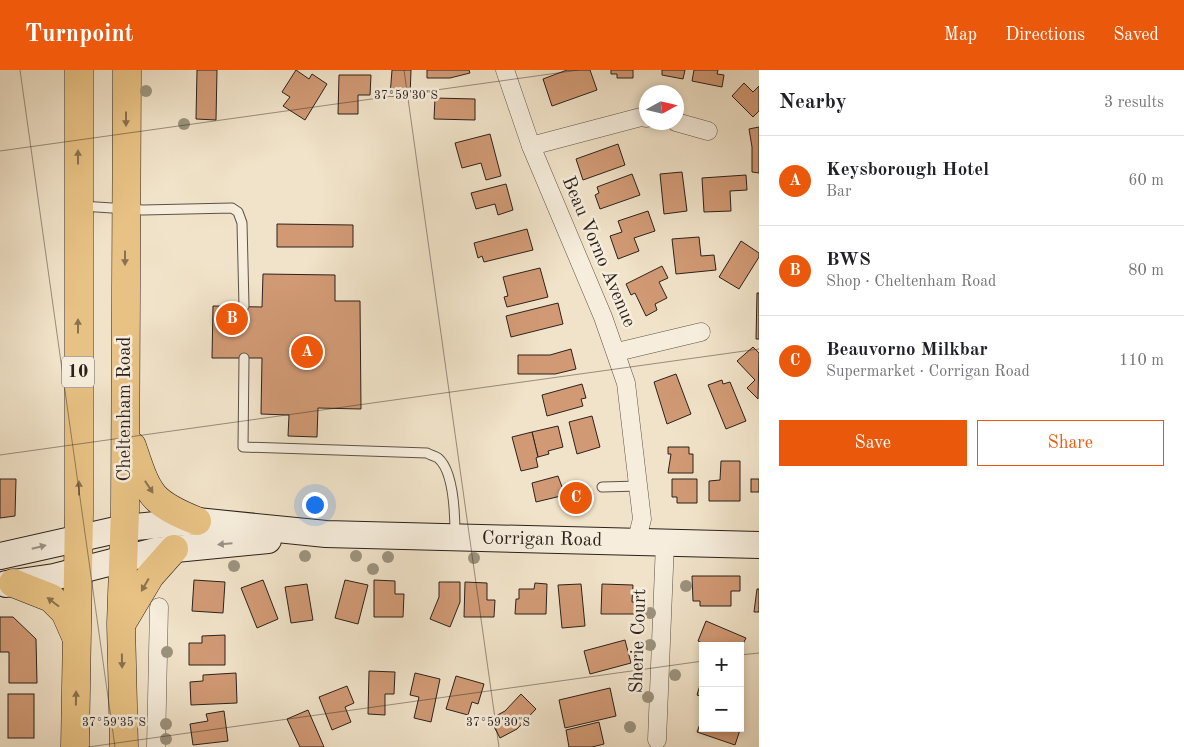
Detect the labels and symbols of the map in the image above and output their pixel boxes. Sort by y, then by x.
north arrow [639,85,684,130]
text: 37°59'30"S [374,89,438,102]
one-way arrow [122,111,130,127]
one-way arrow [74,149,82,165]
street label: Beau Vorno Avenue [558,174,638,330]
one-way arrow [121,251,129,267]
pin: B [216,300,248,338]
one-way arrow [74,318,82,334]
pin: A [291,333,323,371]
street label: Cheltenham Road [116,336,135,482]
road number: 10 [62,356,94,388]
pin: C [560,479,592,517]
one-way arrow [75,480,83,496]
one-way arrow [144,480,153,494]
your location [302,492,328,518]
street label: Corrigan Road [482,529,602,551]
one-way arrow [217,540,233,548]
one-way arrow [32,543,47,551]
one-way arrow [141,578,150,591]
street label: Sherie Court [628,588,650,694]
one-way arrow [46,597,60,607]
one-way arrow [118,653,126,669]
one-way arrow [72,690,80,706]
text: 37°59'35"S [82,716,146,729]
text: 37°59'30"S [466,716,530,729]

